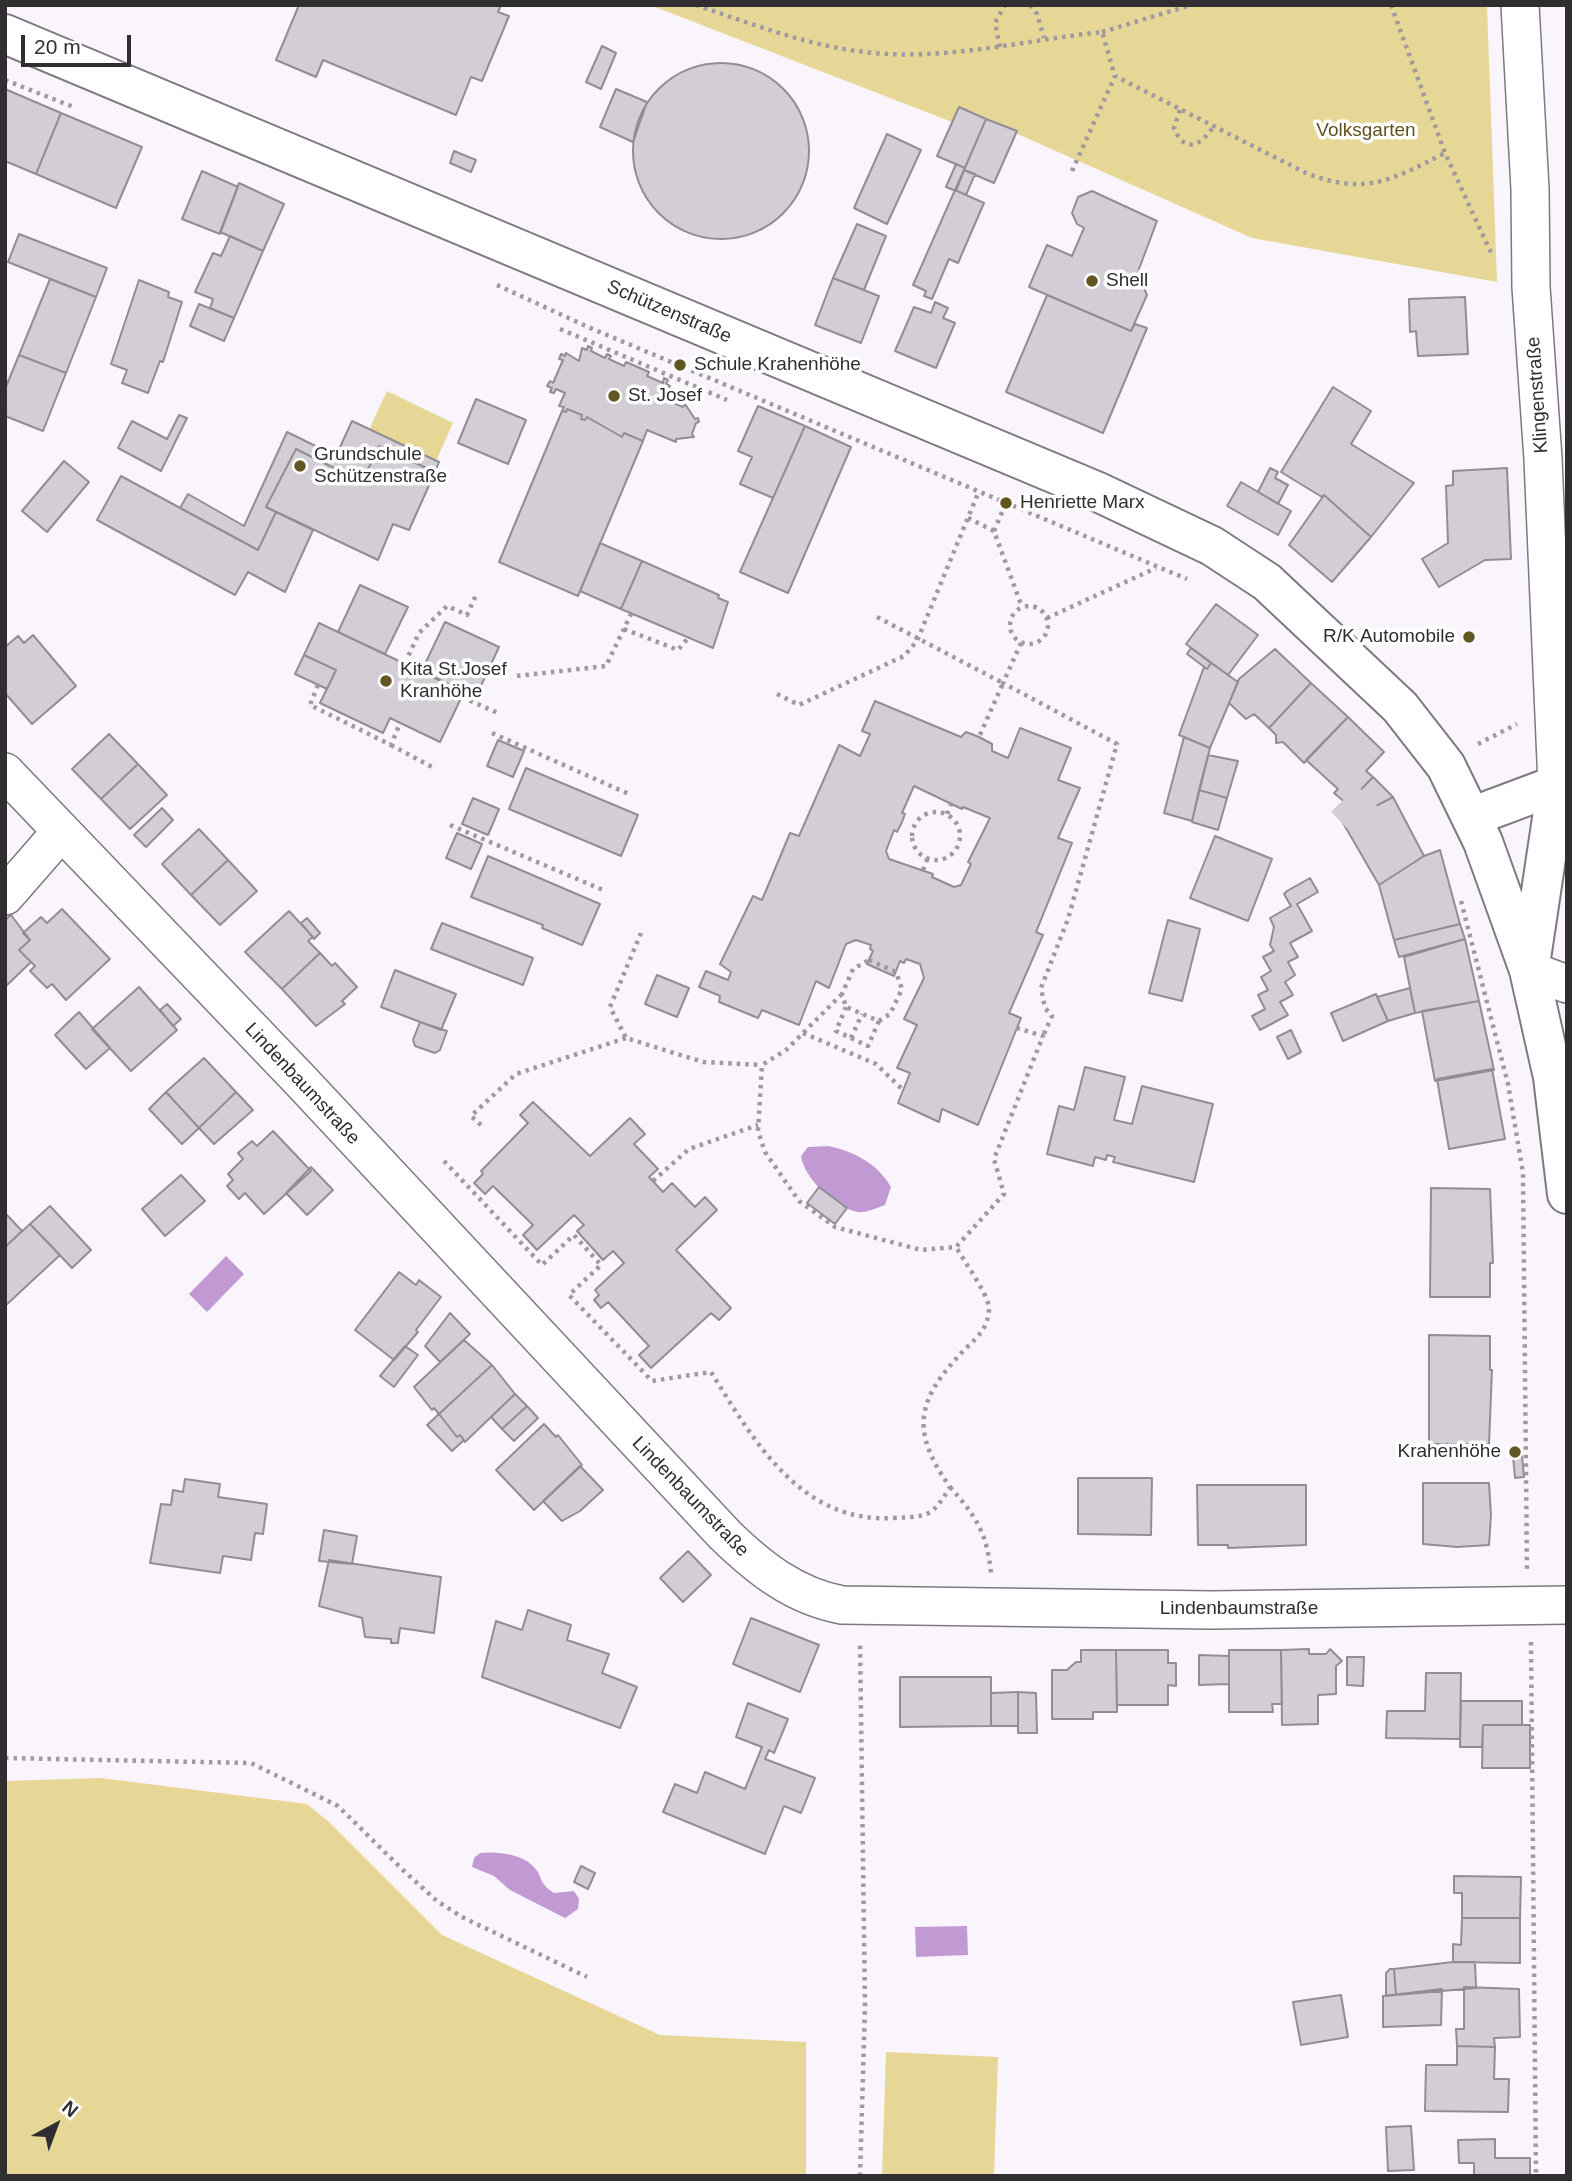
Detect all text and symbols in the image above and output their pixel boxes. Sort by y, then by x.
scale bar [24,21,135,65]
text: 20 m [34,35,81,58]
park label: Volksgarten [1316,120,1416,142]
place label: Shell [1106,270,1148,292]
marker: Shell [1084,273,1100,289]
street label: Schützenstraße [603,276,735,348]
street label: Klingenstraße [1523,336,1553,454]
place label: Schule Krahenhöhe [694,354,861,376]
marker: Schule Krahenhöhe [672,357,688,373]
place label: St. Josef [628,385,702,407]
marker: St. Josef [606,388,622,404]
place label: Grundschule Schützenstraße [314,444,447,488]
marker: Grundschule Schützenstraße [292,458,308,474]
place label: Henriette Marx [1020,492,1145,514]
marker: Henriette Marx [998,495,1014,511]
place label: R/K Automobile [1323,626,1455,648]
marker: R/K Automobile [1461,629,1477,645]
place label: Kita St.Josef Kranhöhe [400,659,507,703]
marker: Kita St.Josef Kranhöhe [378,673,394,689]
street label: Lindenbaumstraße [240,1018,364,1150]
street label: Lindenbaumstraße [627,1432,753,1562]
place label: Krahenhöhe [1397,1441,1501,1463]
marker: Krahenhöhe [1507,1444,1523,1460]
street label: Lindenbaumstraße [1160,1598,1318,1620]
north arrow [21,2090,91,2160]
text: N [58,2096,82,2121]

